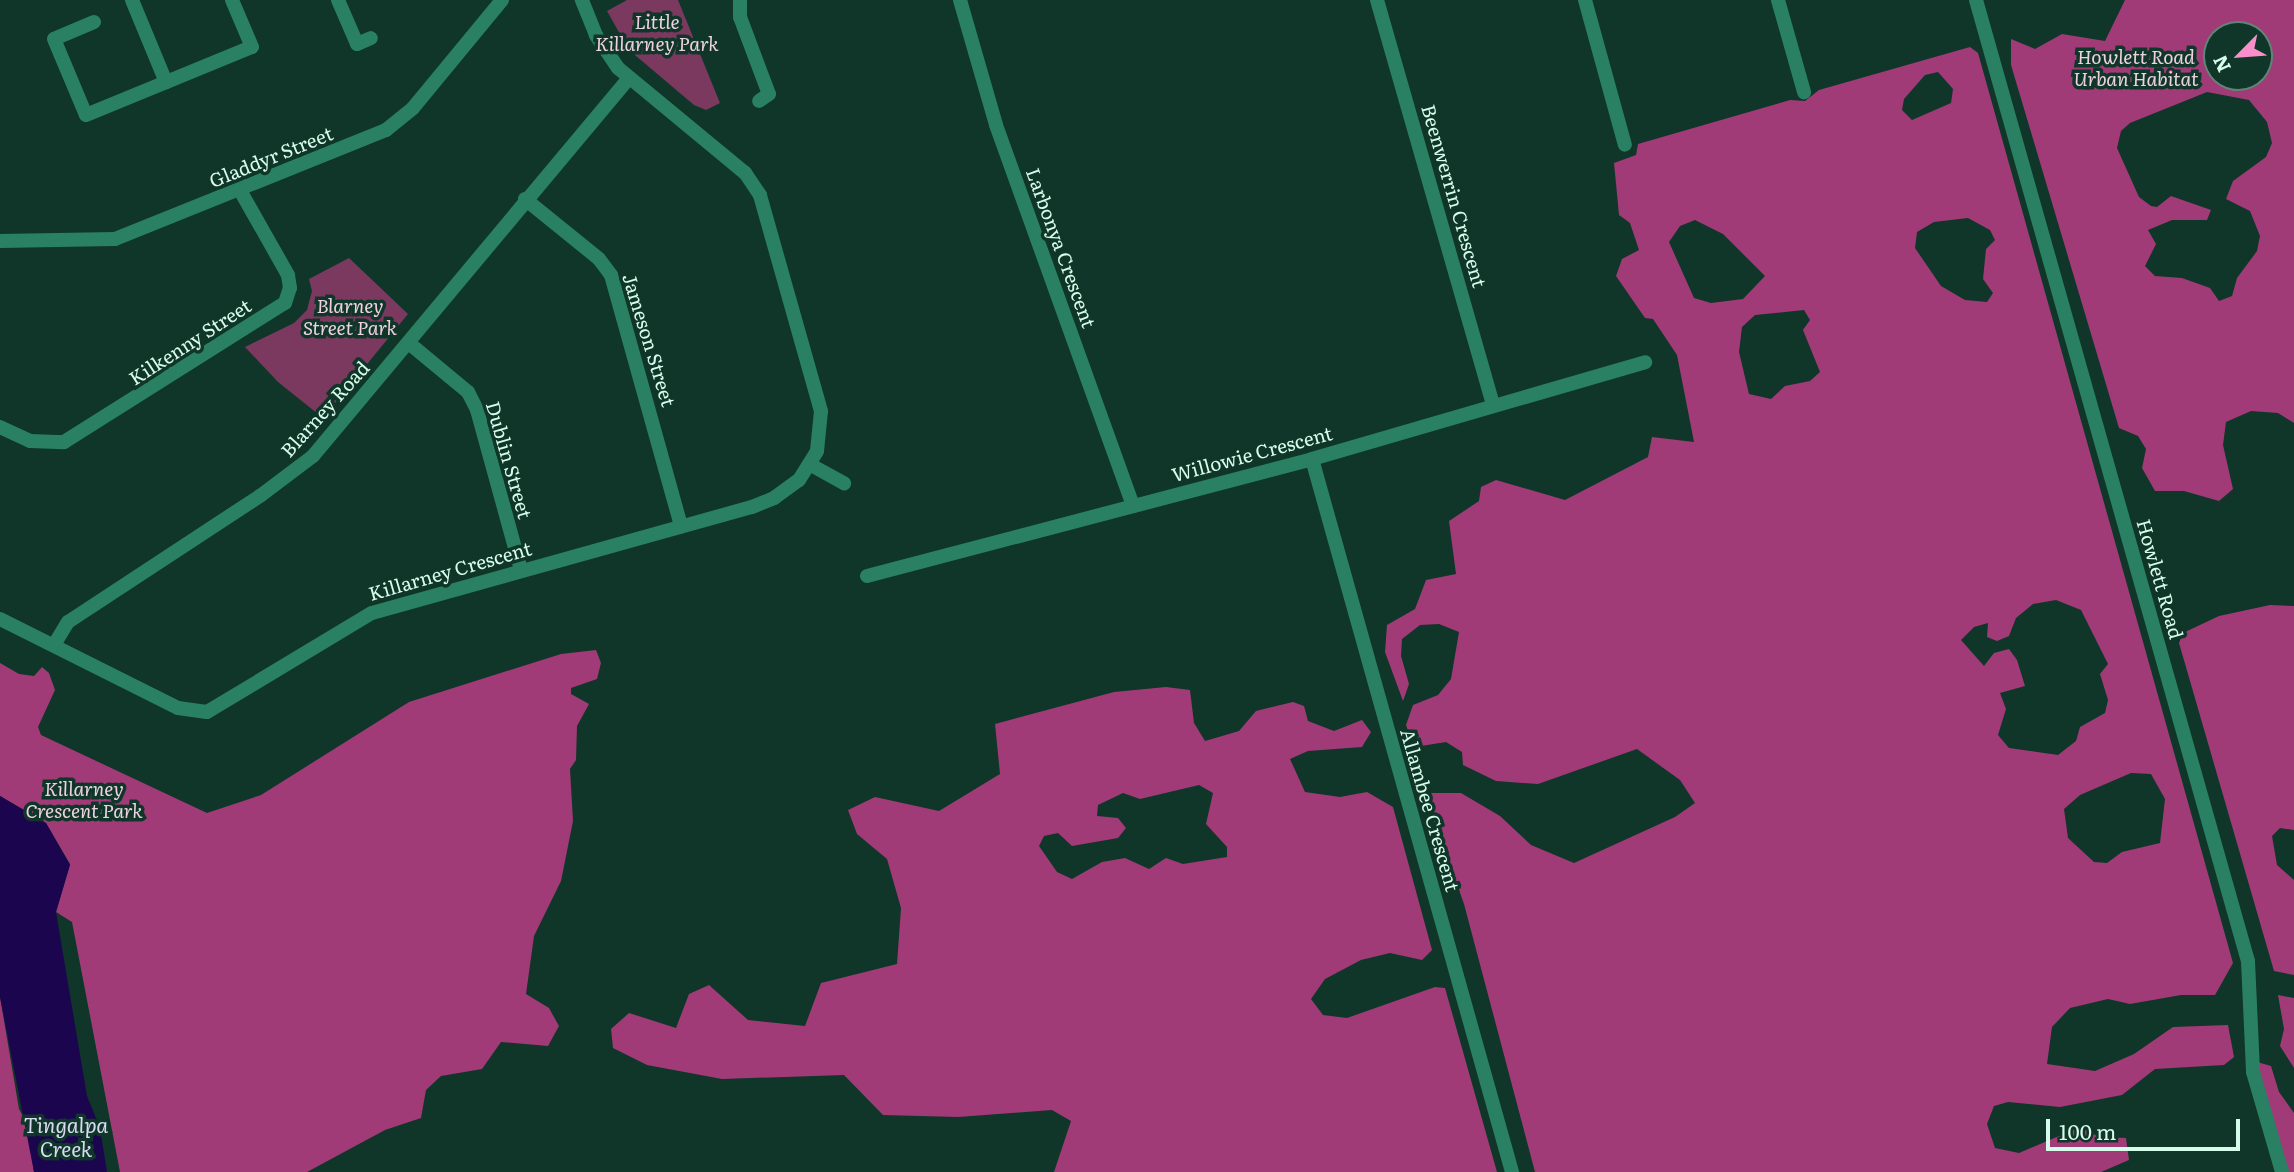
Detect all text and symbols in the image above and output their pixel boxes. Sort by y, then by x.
park label: Little Killarney Park [595,11,719,55]
north arrow [2203,21,2273,91]
park label: Howlett Road Urban Habitat [2073,46,2199,90]
text: N [2205,51,2237,77]
street label: Beenwerrin Crescent [1417,102,1491,290]
street label: Gladdyr Street [206,122,336,192]
street label: Larbonya Crescent [1021,165,1101,331]
street label: Jameson Street [618,271,680,409]
street label: Kilkenny Street [125,294,255,390]
park label: Blarney Street Park [303,295,397,339]
street label: Blarney Road [276,356,374,462]
street label: Dublin Street [481,399,537,521]
street label: Willowie Crescent [1169,422,1335,486]
street label: Howlett Road [2132,516,2188,642]
street label: Killarney Crescent [366,537,534,605]
street label: Allambee Crescent [1396,726,1464,894]
park label: Killarney Crescent Park [25,778,143,822]
scale bar [2049,1106,2243,1150]
water label: Tingalpa Creek [24,1111,108,1161]
text: 100 m [2059,1115,2116,1146]

